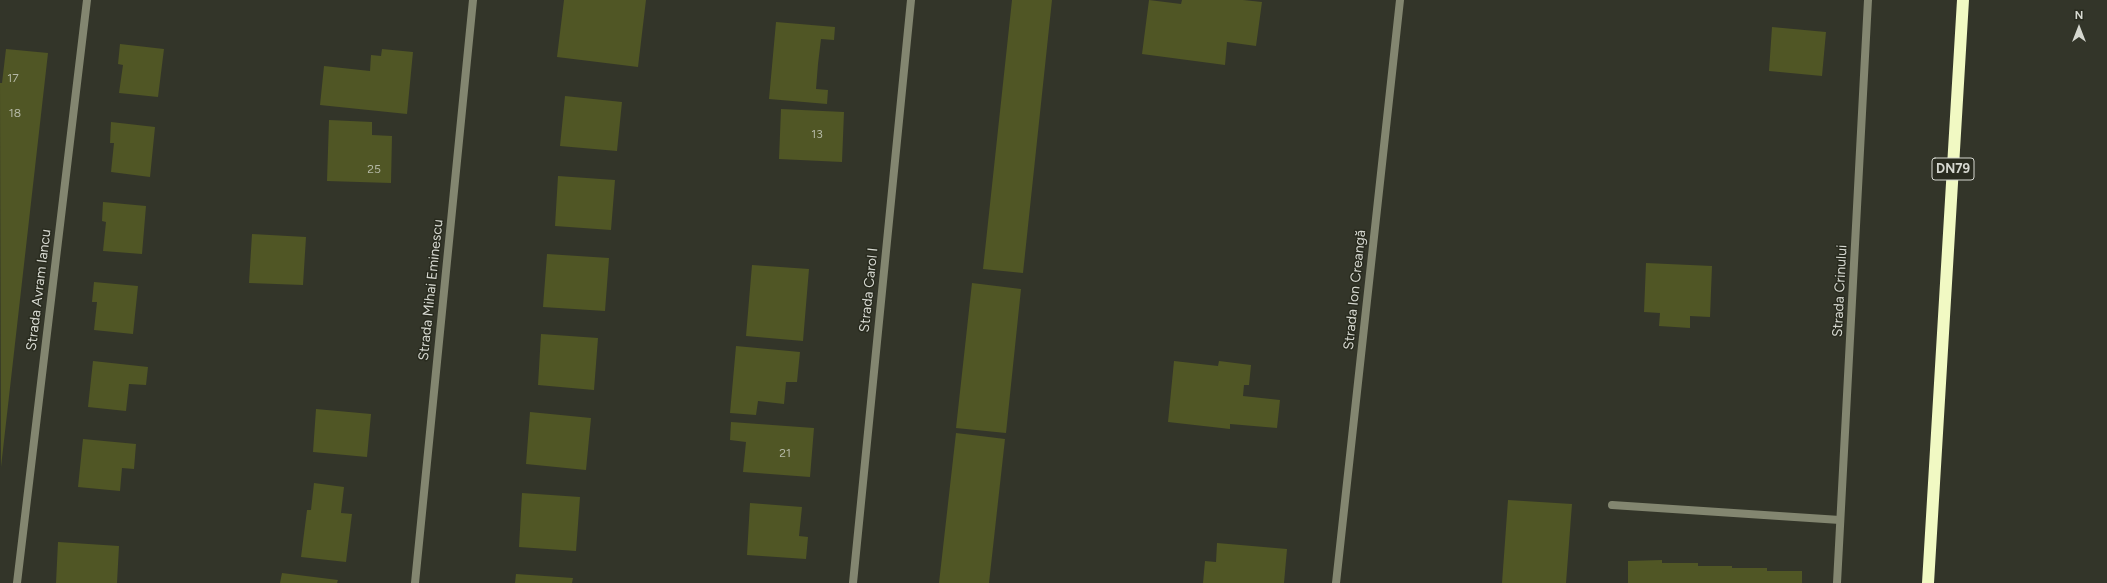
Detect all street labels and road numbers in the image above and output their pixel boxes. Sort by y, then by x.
road number: DN79 [1932,158,1974,180]
street label: Strada Mihai Eminescu [415,218,447,362]
street label: Strada Avram Iancu [23,228,55,352]
street label: Strada Ion Creangă [1340,229,1370,351]
street label: Strada Crinului [1829,244,1851,338]
street label: Strada Carol I [856,247,882,333]

